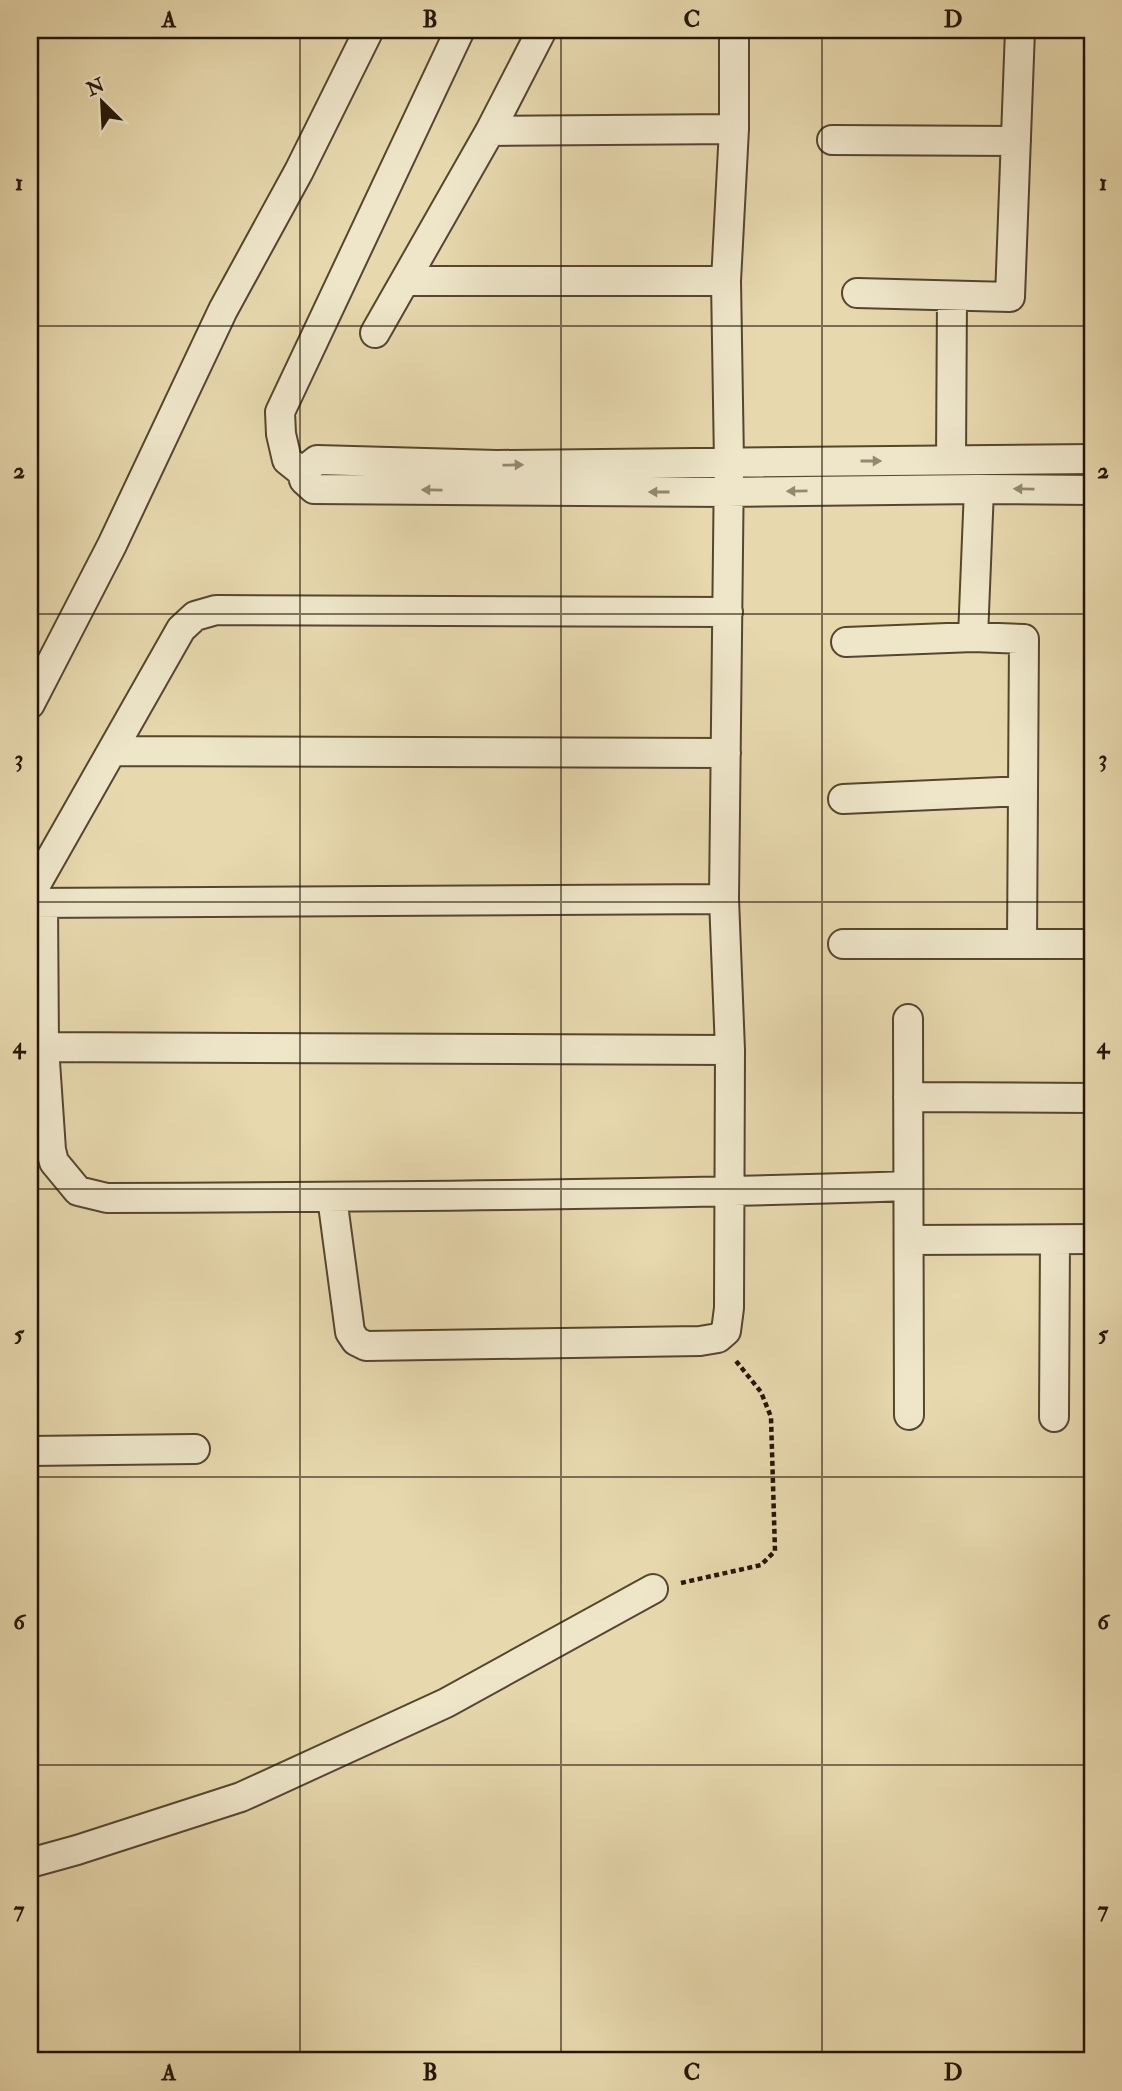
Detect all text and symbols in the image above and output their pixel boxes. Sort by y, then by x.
text: A [161,5,177,34]
text: B [422,5,438,34]
text: C [684,5,700,34]
text: D [944,5,962,34]
north arrow [66,66,136,136]
text: N [82,73,109,102]
text: 1 [15,168,23,197]
text: 1 [1099,168,1107,197]
one-way arrow [860,455,882,467]
text: 2 [13,456,25,485]
text: 2 [1097,456,1109,485]
one-way arrow [503,459,525,471]
one-way arrow [1013,484,1035,495]
one-way arrow [420,485,442,496]
one-way arrow [785,485,807,497]
one-way arrow [648,486,670,498]
text: 3 [15,744,23,773]
text: 3 [1099,744,1107,773]
text: 4 [12,1031,27,1060]
text: 4 [1096,1031,1111,1060]
text: 5 [14,1319,25,1348]
text: 5 [1098,1319,1109,1348]
text: 6 [13,1607,27,1636]
text: 6 [1097,1607,1111,1636]
text: 7 [14,1895,25,1924]
text: 7 [1098,1895,1109,1924]
text: A [161,2058,177,2087]
text: B [422,2058,438,2087]
text: C [684,2058,700,2087]
text: D [944,2058,962,2087]

